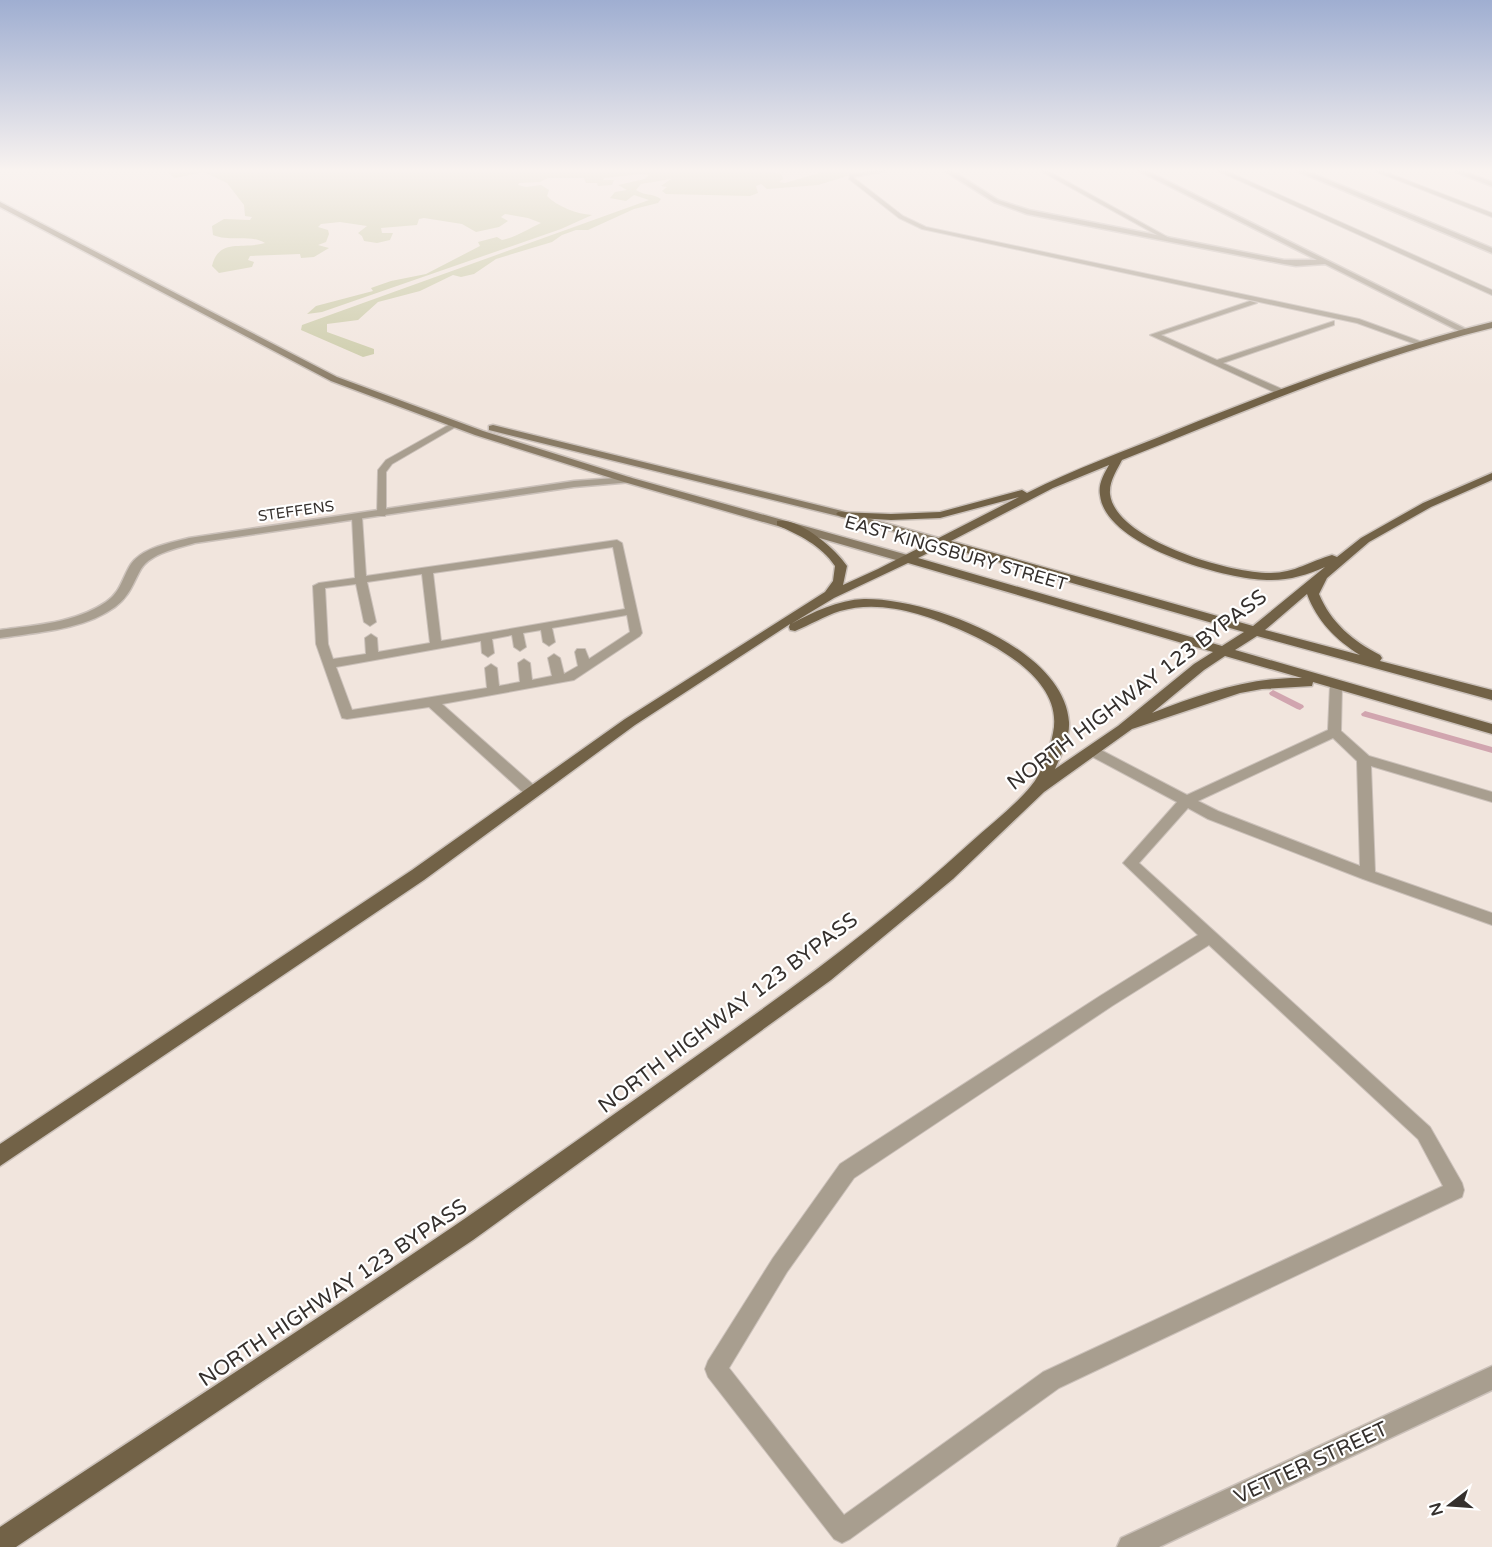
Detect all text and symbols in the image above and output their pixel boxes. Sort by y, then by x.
street label: STEFFENS [257,497,335,525]
street label: EAST KINGSBURY STREET [842,511,1070,595]
street label: NORTH HIGHWAY 123 BYPASS [1002,584,1272,796]
street label: NORTH HIGHWAY 123 BYPASS [593,907,863,1119]
street label: NORTH HIGHWAY 123 BYPASS [194,1194,472,1392]
street label: VETTER STREET [1230,1416,1392,1510]
north arrow [1420,1475,1480,1535]
text: N [1425,1500,1448,1518]

